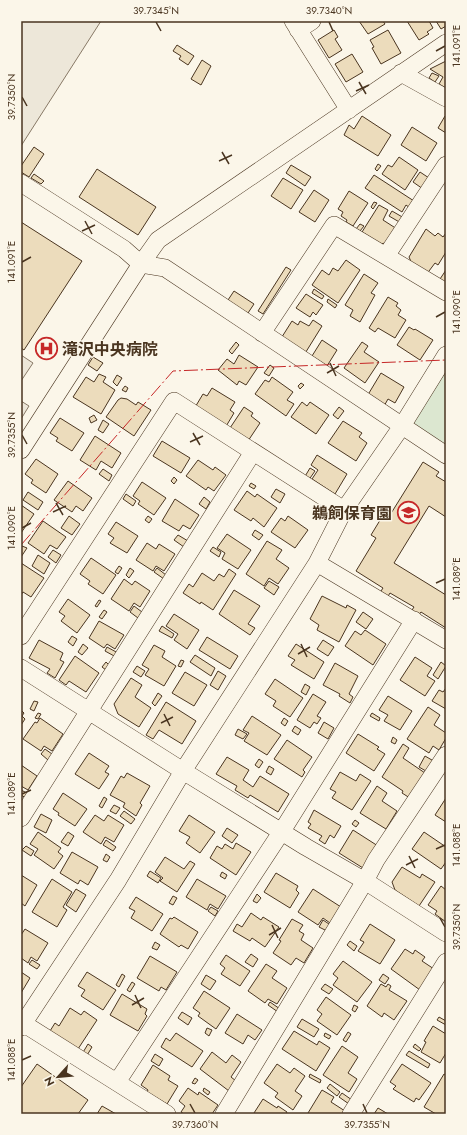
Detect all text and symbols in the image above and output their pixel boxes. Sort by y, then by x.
text: 39.7345°N [133,3,179,18]
text: 39.7340°N [306,3,352,18]
text: 141.091°E [449,25,464,67]
text: 39.7350°N [4,74,19,120]
text: 141.091°E [4,241,19,283]
text: 141.090°E [449,290,464,334]
hospital icon: 滝沢中央病院 [34,336,60,362]
place label: 滝沢中央病院 [62,338,158,361]
text: 39.7355°N [4,412,19,458]
school or university icon: 鵜飼保育園 [395,500,421,526]
place label: 鵜飼保育園 [312,502,392,525]
text: 141.090°E [4,506,19,550]
text: 141.089°E [449,557,464,601]
text: 141.089°E [4,772,19,816]
text: 141.088°E [449,823,464,867]
text: 39.7350°N [449,904,464,950]
text: 141.088°E [4,1038,19,1082]
north arrow [38,1057,78,1097]
text: N [40,1074,58,1089]
text: 39.7360°N [172,1117,218,1132]
text: 39.7355°N [344,1117,390,1132]

